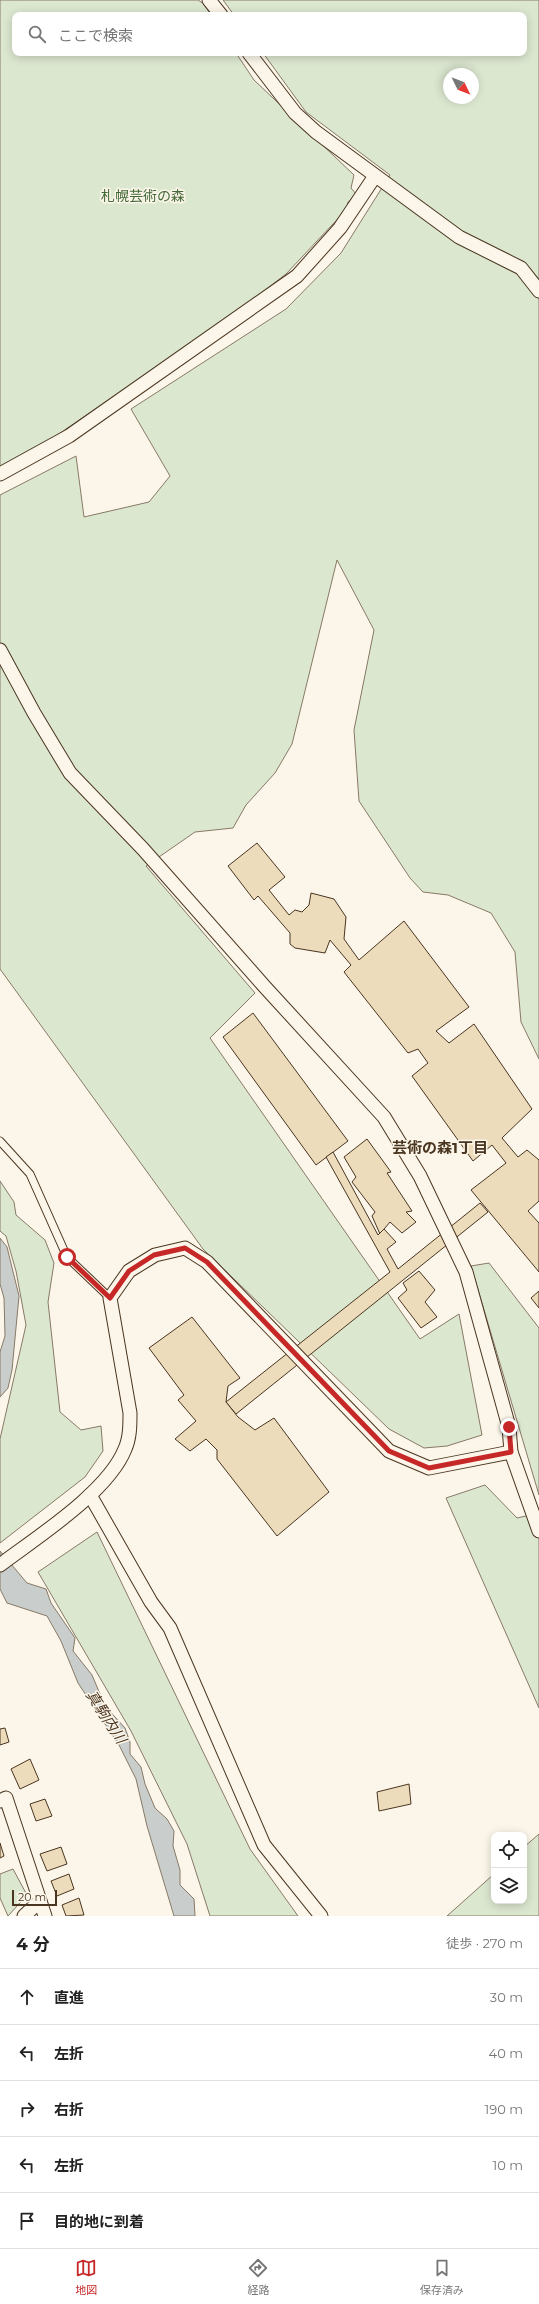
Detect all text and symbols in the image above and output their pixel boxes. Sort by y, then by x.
search box [12,12,527,56]
icon: search [26,23,48,45]
text: ここで検索 [58,26,133,45]
north arrow [443,68,479,104]
park label: 札幌芸術の森 [101,187,185,205]
district label: 芸術の森1丁目 [392,1138,488,1157]
route start [58,1248,76,1266]
route end [500,1418,518,1436]
water label: 真駒内川 [82,1686,132,1749]
map controls [491,1832,527,1904]
button: locate [491,1832,527,1868]
button: layers [491,1868,527,1904]
scale bar [12,1888,57,1907]
text: 20 m [18,1890,46,1904]
text: 4 分 [16,1934,50,1954]
text: 徒歩 · 270 m [446,1935,523,1951]
icon: ahead [16,1986,38,2008]
text: 直進 [54,1988,84,2007]
text: 30 m [490,1989,523,2005]
icon: left [16,2042,38,2064]
text: 左折 [54,2044,84,2063]
text: 40 m [489,2045,523,2061]
icon: right [16,2098,38,2120]
text: 右折 [54,2100,84,2119]
text: 190 m [485,2101,523,2117]
icon: left [16,2154,38,2176]
text: 左折 [54,2156,84,2175]
text: 10 m [493,2157,523,2173]
icon: arrive [16,2210,38,2232]
text: 目的地に到着 [54,2212,144,2231]
tab: 地図 [75,2257,97,2297]
tab: 経路 [247,2257,269,2297]
tab: 保存済み [420,2257,464,2297]

